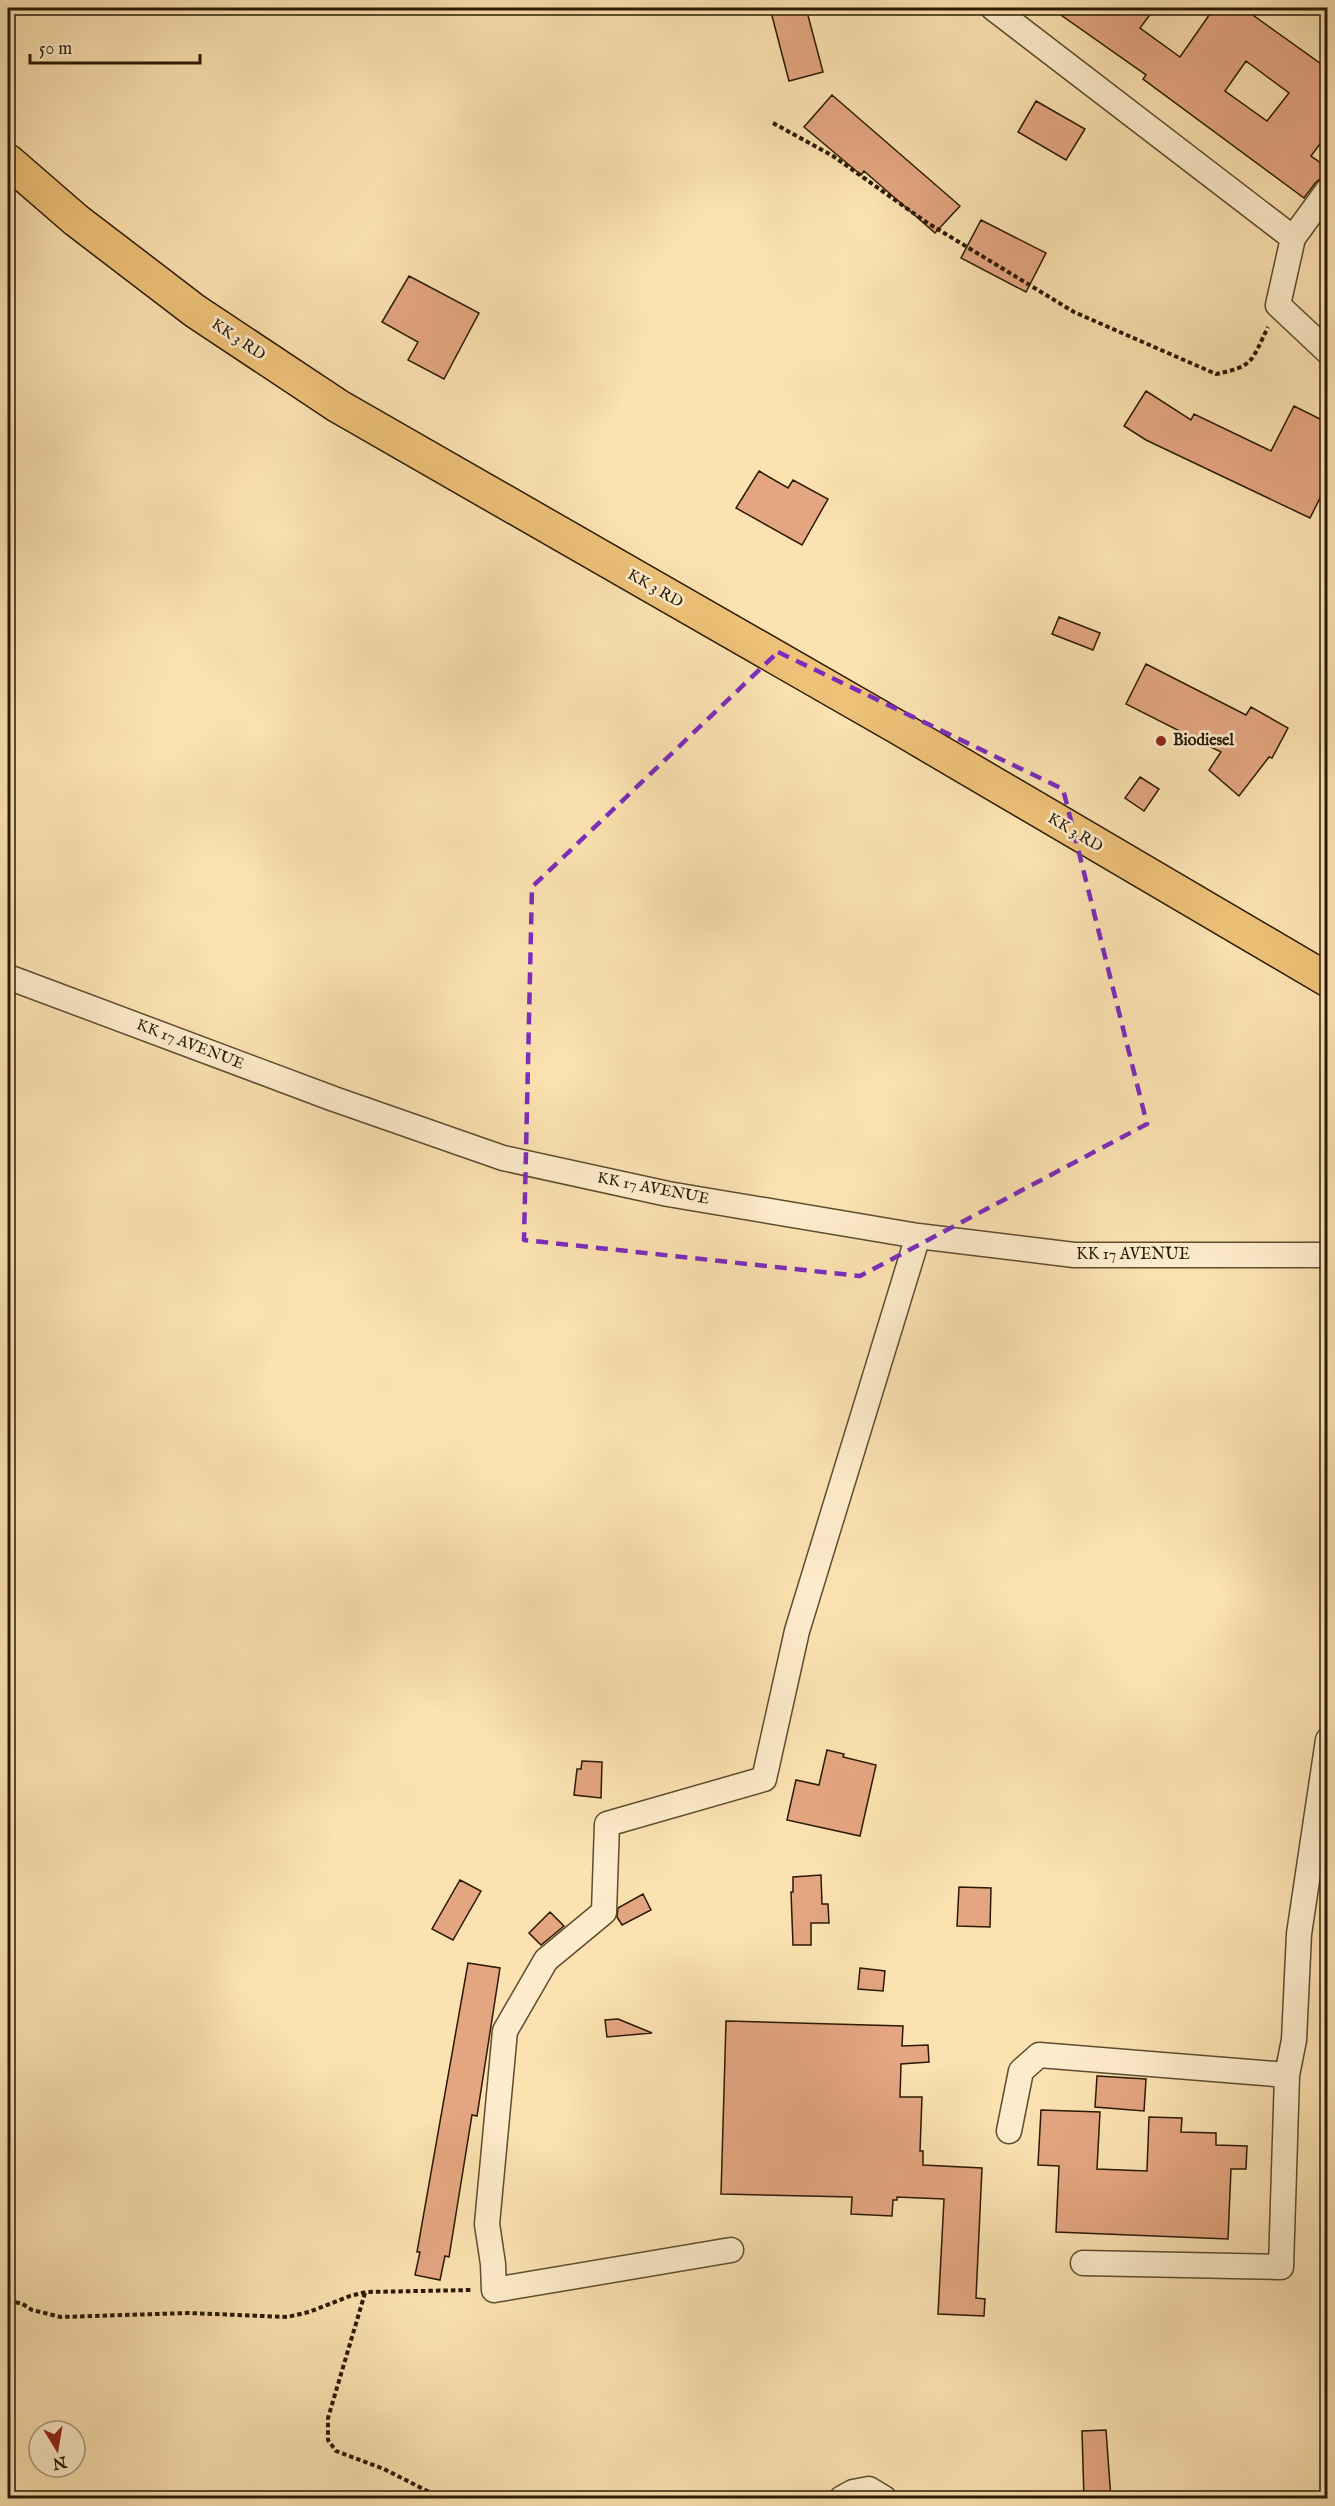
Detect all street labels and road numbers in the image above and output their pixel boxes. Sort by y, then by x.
street label: KK 3 RD [207,315,269,365]
street label: KK 3 RD [624,565,687,613]
street label: KK 3 RD [1044,809,1106,857]
street label: KK 17 AVENUE [133,1015,247,1075]
street label: KK 17 AVENUE [595,1168,711,1210]
street label: KK 17 AVENUE [1076,1245,1190,1265]

